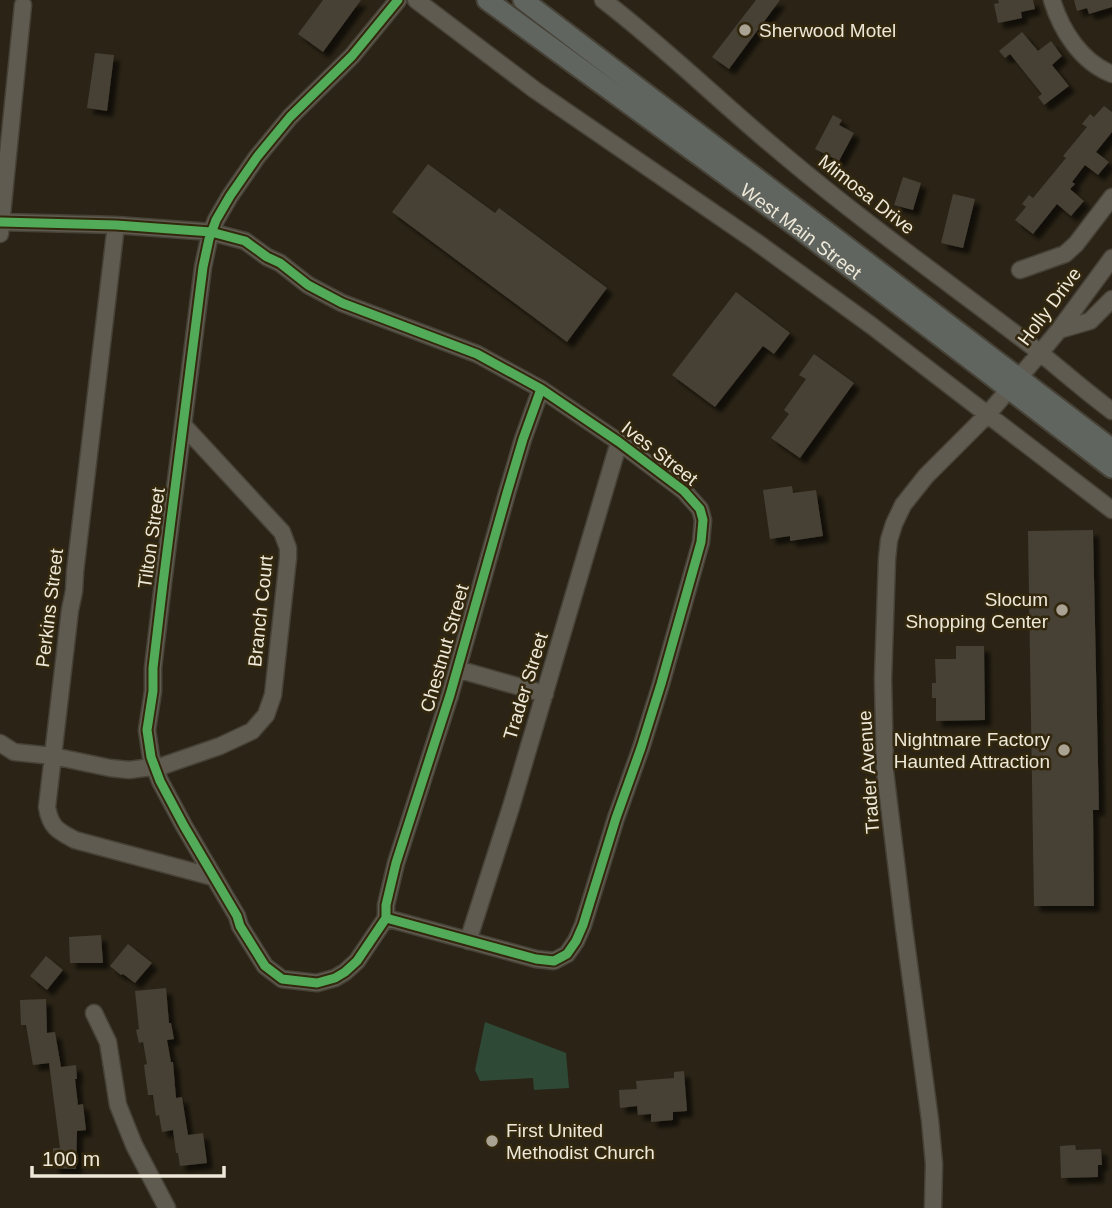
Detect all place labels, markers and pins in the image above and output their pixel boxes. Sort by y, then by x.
place label: Sherwood Motel [759,20,896,41]
marker: Sherwood Motel [737,22,753,38]
place label: Slocum Shopping Center [905,589,1049,632]
marker: Slocum Shopping Center [1054,602,1070,618]
place label: Nightmare Factory Haunted Attraction [894,729,1050,772]
marker: Nightmare Factory Haunted Attraction [1056,742,1072,758]
place label: First United Methodist Church [506,1120,655,1163]
marker: First United Methodist Church [484,1133,500,1149]

